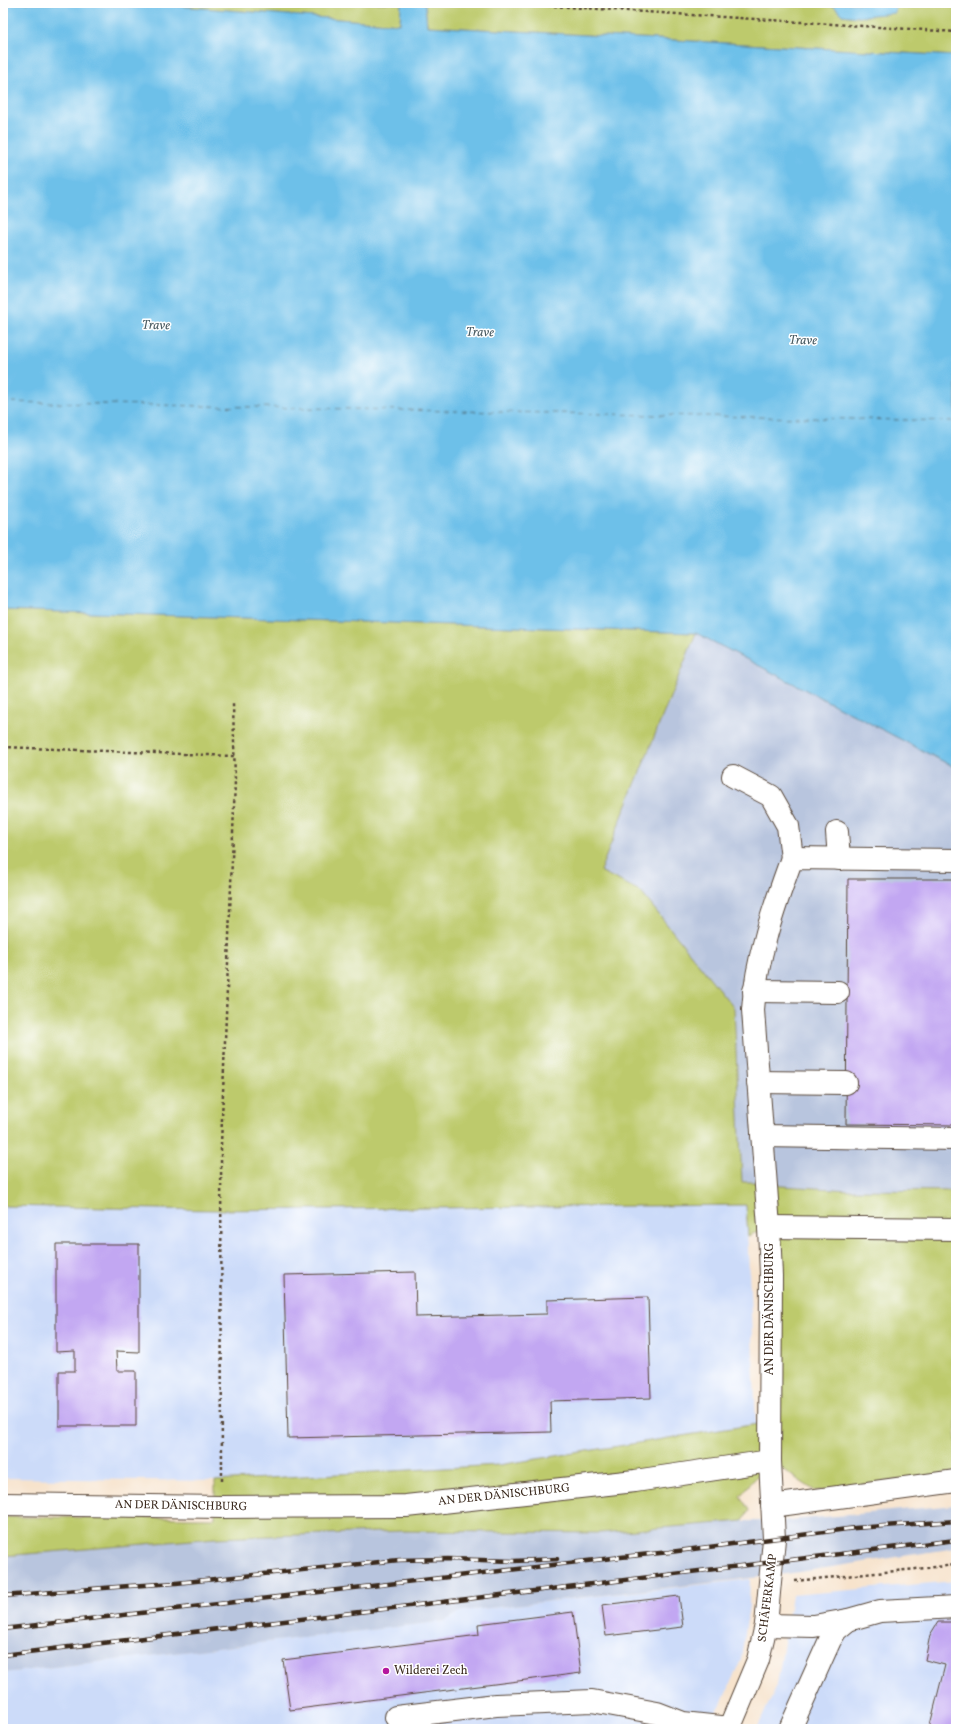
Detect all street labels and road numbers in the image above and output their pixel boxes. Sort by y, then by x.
street label: AN DER DÄNISCHBURG [761,1243,778,1375]
street label: AN DER DÄNISCHBURG [437,1479,571,1510]
street label: AN DER DÄNISCHBURG [115,1496,247,1515]
street label: SCHÄFERKAMP [754,1553,781,1643]

